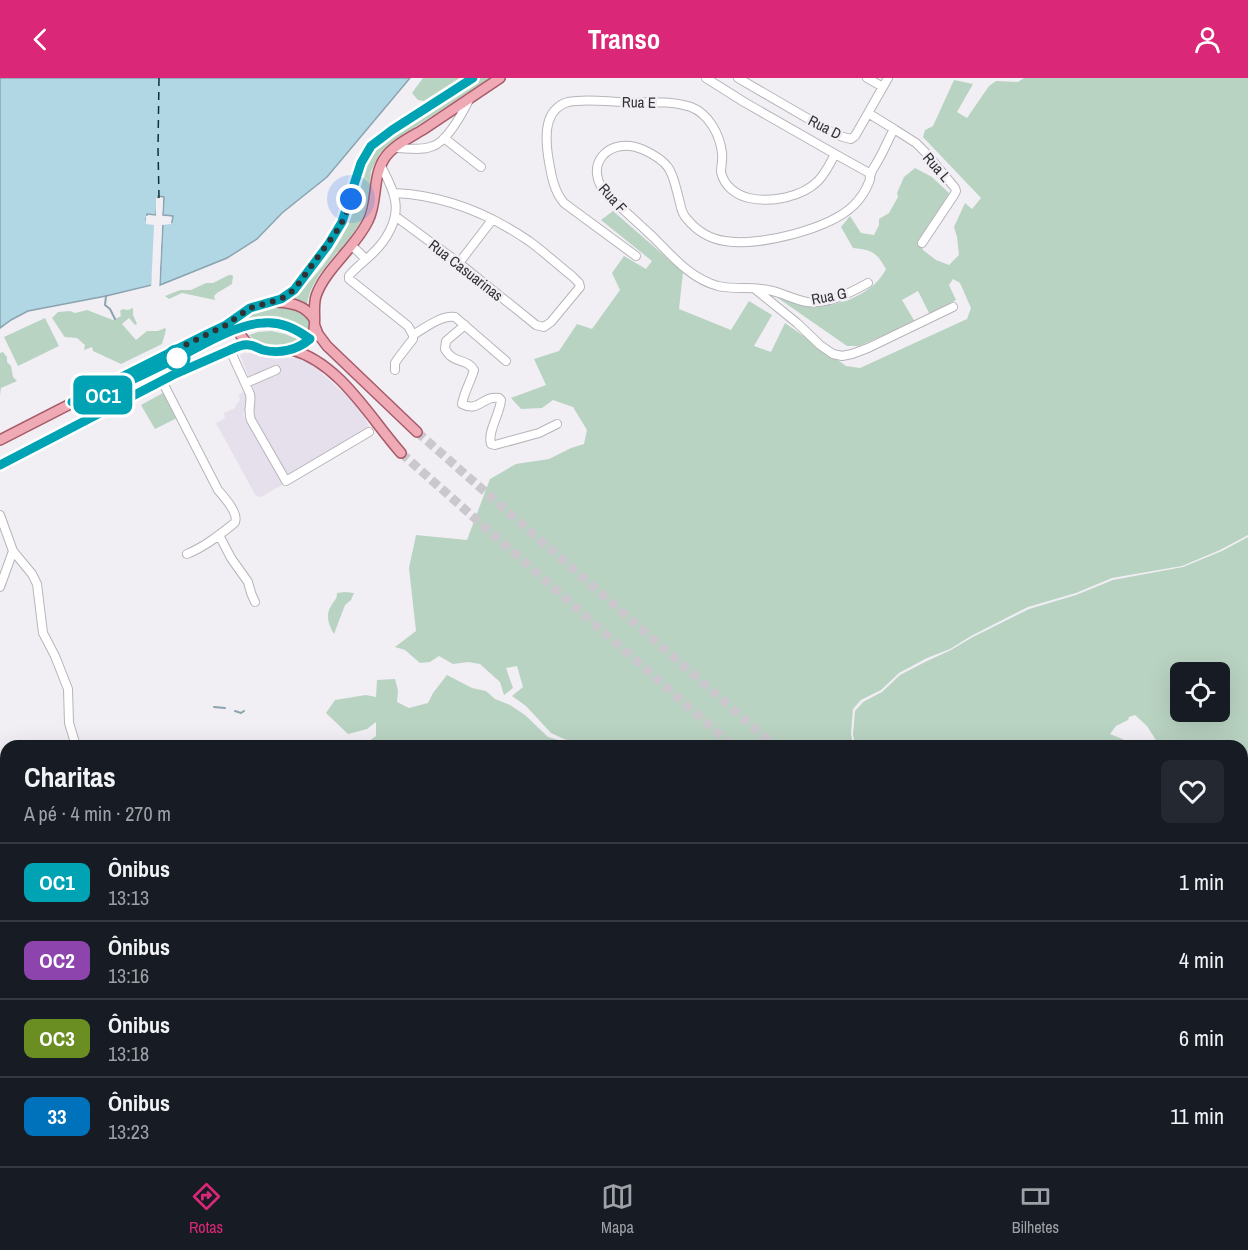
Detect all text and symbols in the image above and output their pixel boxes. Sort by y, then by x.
text: Transo [588,21,660,57]
icon: back [24,23,57,56]
icon: person [1191,23,1224,56]
street label: Rua E [622,91,656,113]
street label: Rua D [805,110,845,144]
street label: Rua L [918,148,956,186]
street label: Rua F [594,179,632,217]
your location [336,184,366,214]
street label: Rua Casuarinas [425,234,507,306]
street label: Rua G [810,282,848,310]
unlabelled marker [164,345,190,371]
line badge: OC1 [68,376,138,414]
text: OC1 [85,381,121,410]
map controls [1170,662,1230,722]
button: locate [1170,662,1230,722]
text: Charitas [24,758,116,796]
button: heart [1161,760,1224,823]
text: A pé · 4 min · 270 m [24,800,171,827]
text: Ônibus [108,854,170,884]
text: 1 min [1179,867,1224,897]
text: OC1 [39,868,75,897]
text: 13:13 [108,884,149,911]
text: Ônibus [108,932,170,962]
text: 4 min [1179,945,1224,975]
text: OC2 [39,946,75,975]
text: 13:16 [108,962,149,989]
text: Ônibus [108,1010,170,1040]
text: 6 min [1179,1023,1224,1053]
text: OC3 [39,1024,75,1053]
text: 13:18 [108,1040,149,1067]
text: Ônibus [108,1088,170,1118]
text: 11 min [1170,1101,1224,1131]
text: 33 [47,1102,67,1131]
text: 13:23 [108,1118,149,1145]
tab: Rotas [189,1180,223,1238]
tab: Mapa [601,1180,634,1238]
tab: Bilhetes [1012,1180,1059,1238]

